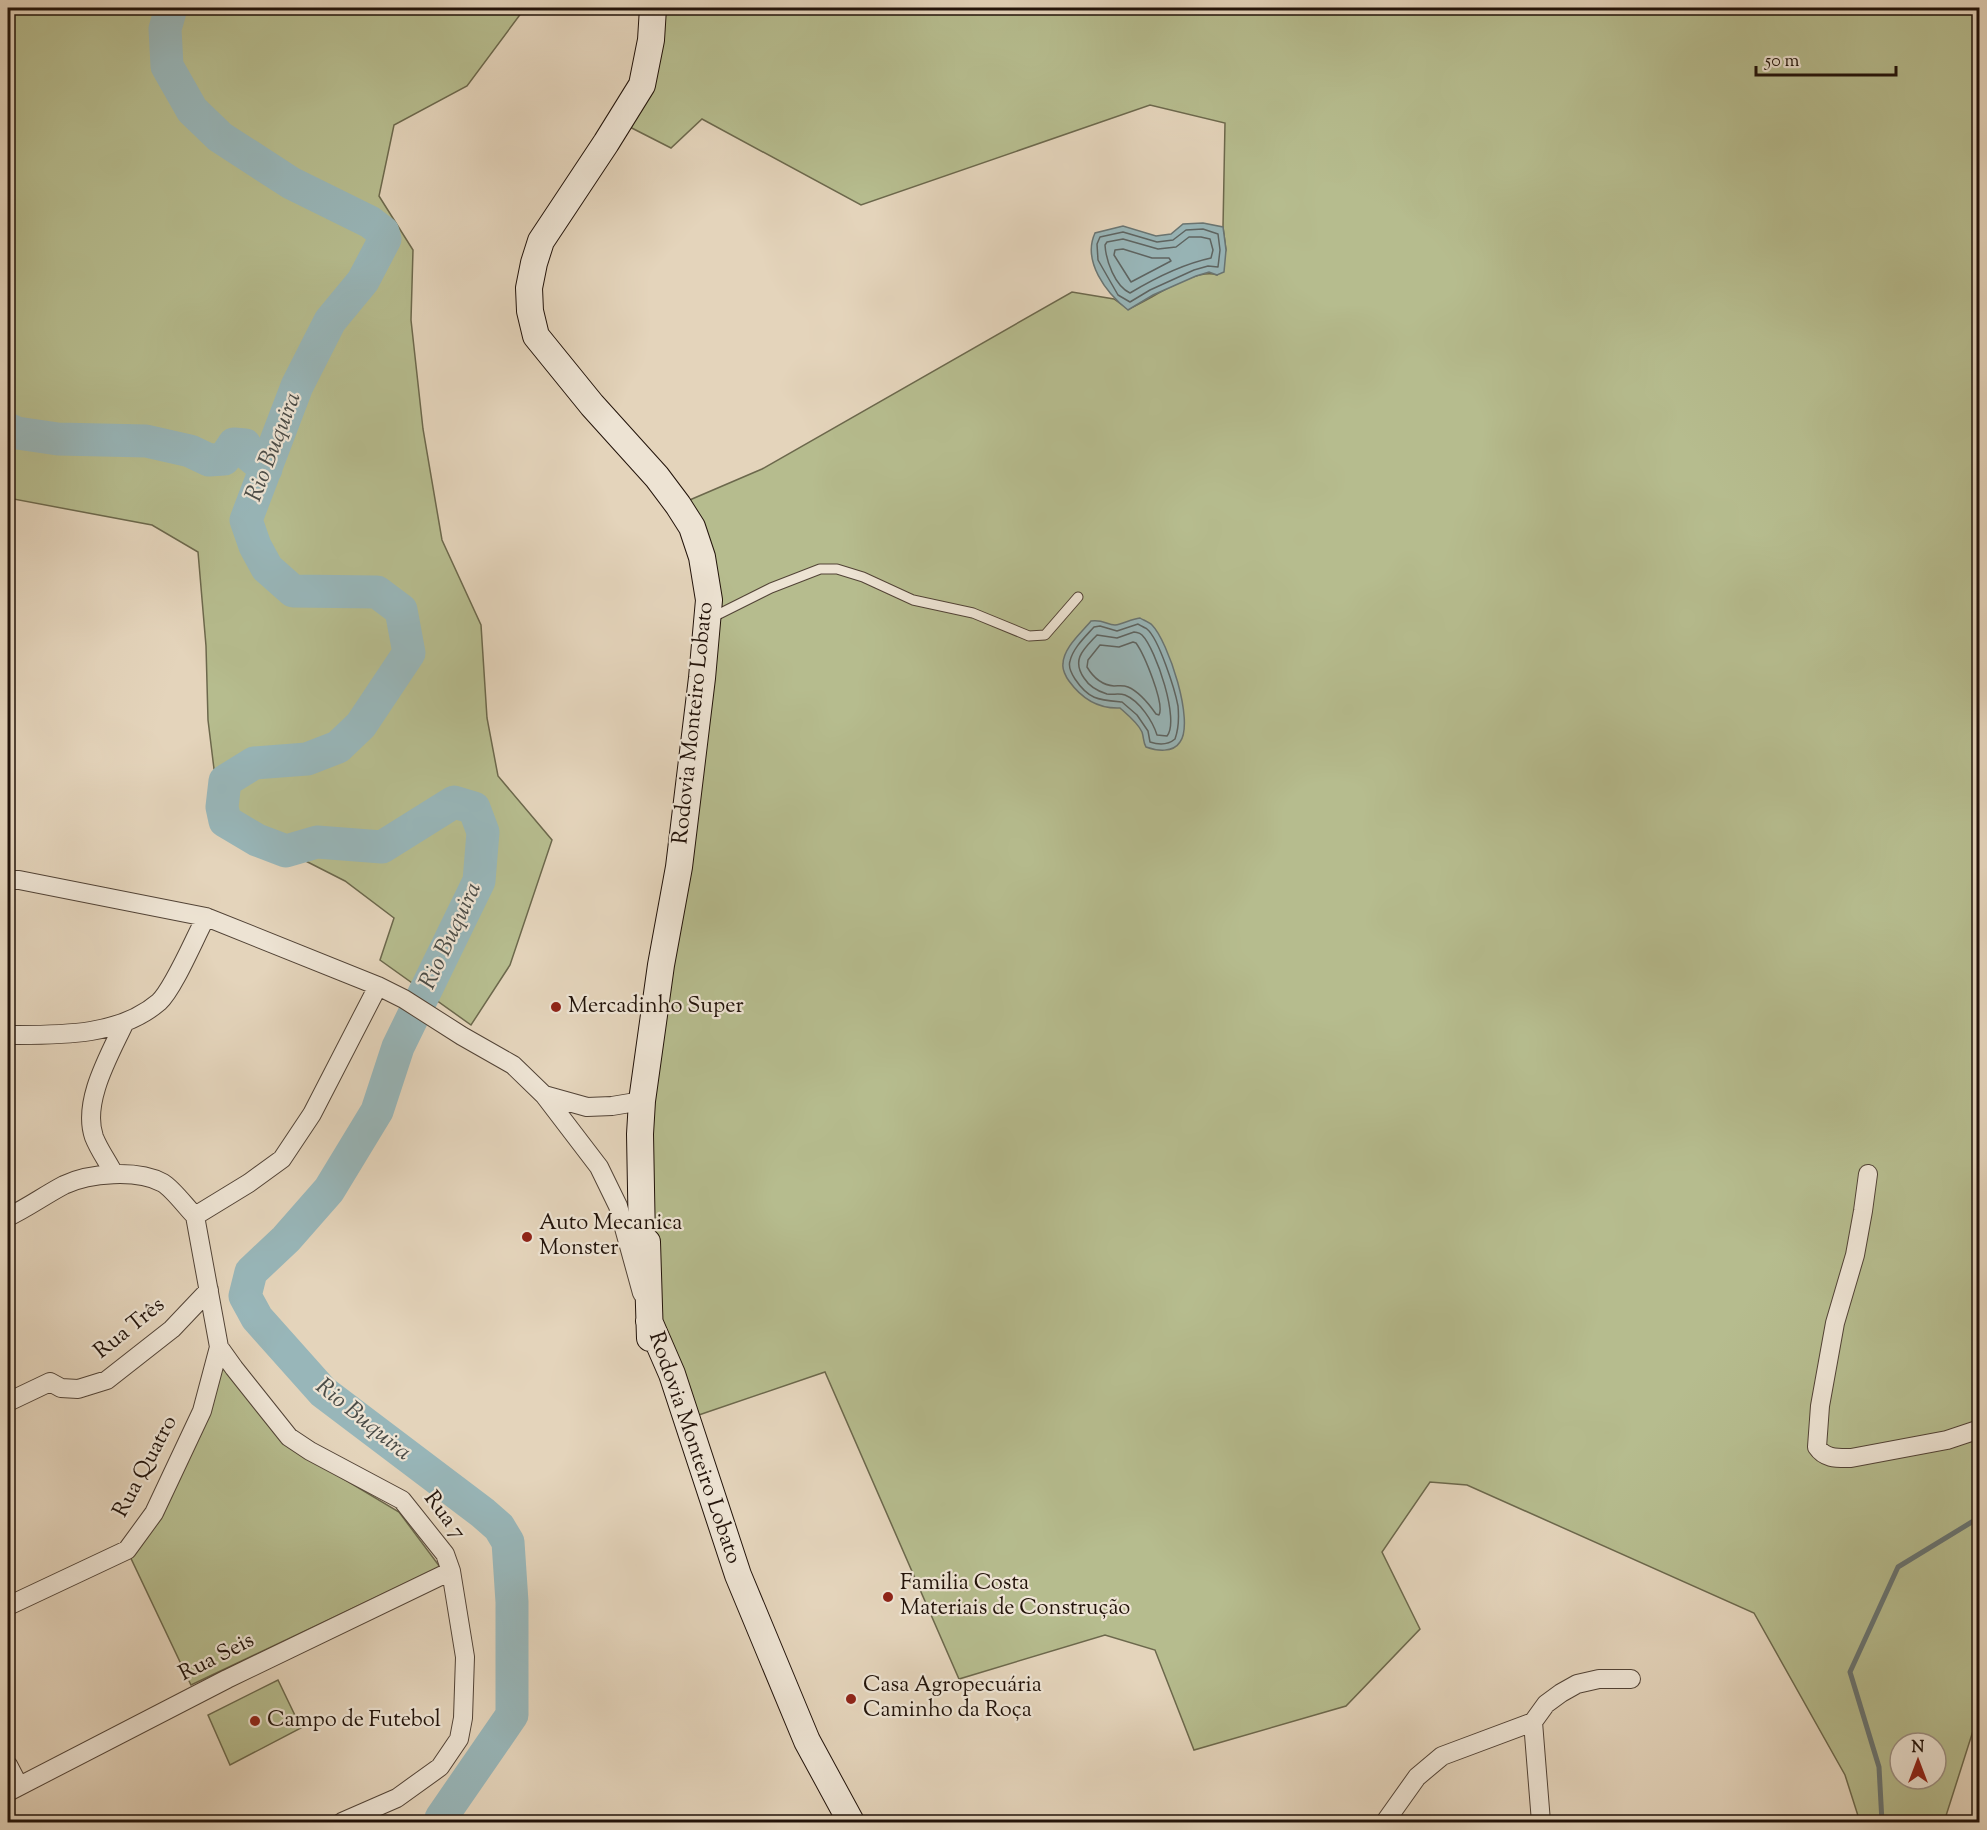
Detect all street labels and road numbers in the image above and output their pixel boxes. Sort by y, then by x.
street label: Rodovia Monteiro Lobato [665,600,723,846]
street label: Rua Três [88,1290,172,1368]
street label: Rodovia Monteiro Lobato [639,1328,749,1568]
street label: Rua Quatro [106,1410,186,1524]
street label: Rua 7 [415,1485,473,1547]
street label: Rua Seis [174,1625,260,1691]

